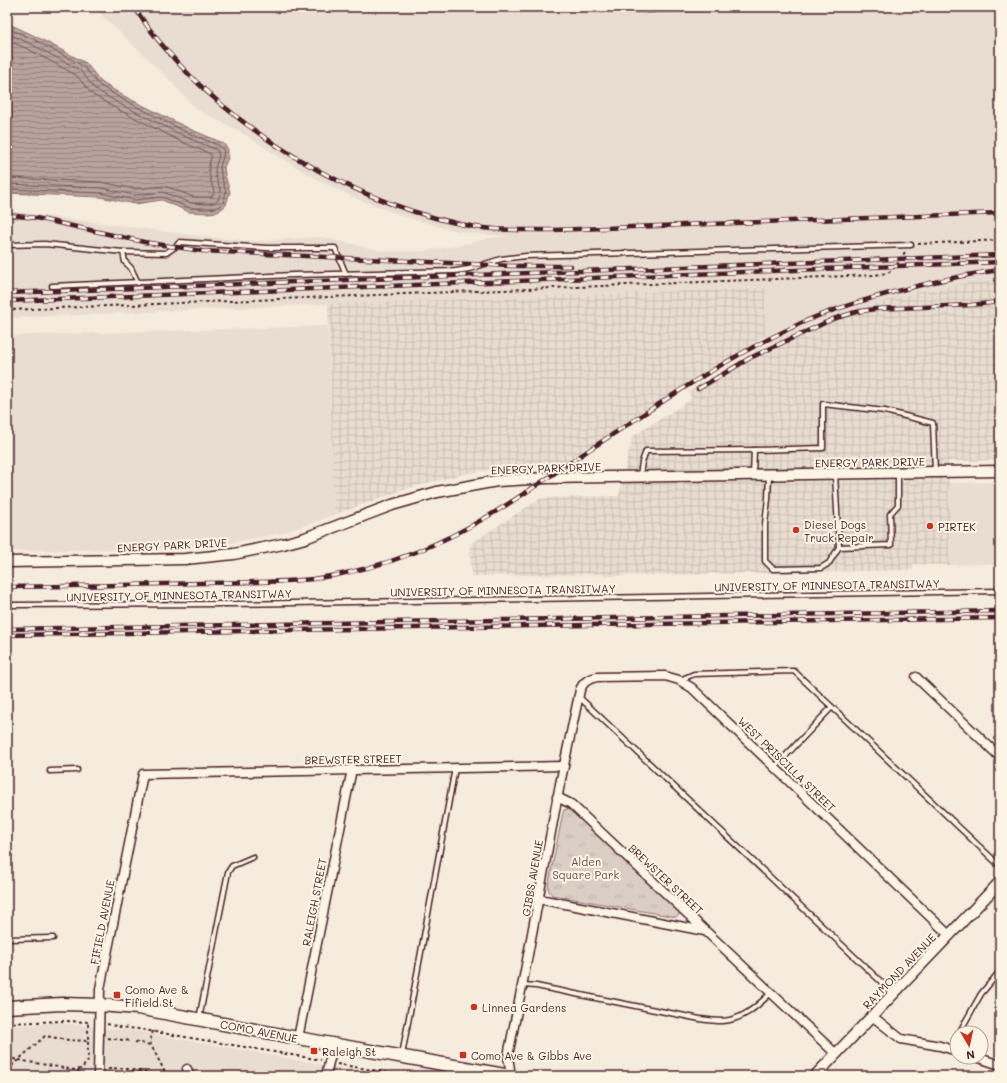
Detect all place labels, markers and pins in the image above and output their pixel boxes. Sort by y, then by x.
place label: Diesel Dogs Truck Repair [804,517,874,545]
place label: PIRTEK [938,519,976,534]
marker: PIRTEK [925,521,935,531]
marker: Diesel Dogs Truck Repair [791,525,801,535]
place label: Como Ave & Fifield St [125,982,189,1010]
marker: Como Ave & Fifield St [112,990,122,1000]
place label: Linnea Gardens [482,1000,566,1015]
marker: Linnea Gardens [469,1002,479,1012]
place label: Raleigh St [322,1044,376,1059]
marker: Raleigh St [309,1046,319,1056]
place label: Como Ave & Gibbs Ave [471,1048,592,1063]
marker: Como Ave & Gibbs Ave [458,1050,468,1060]

